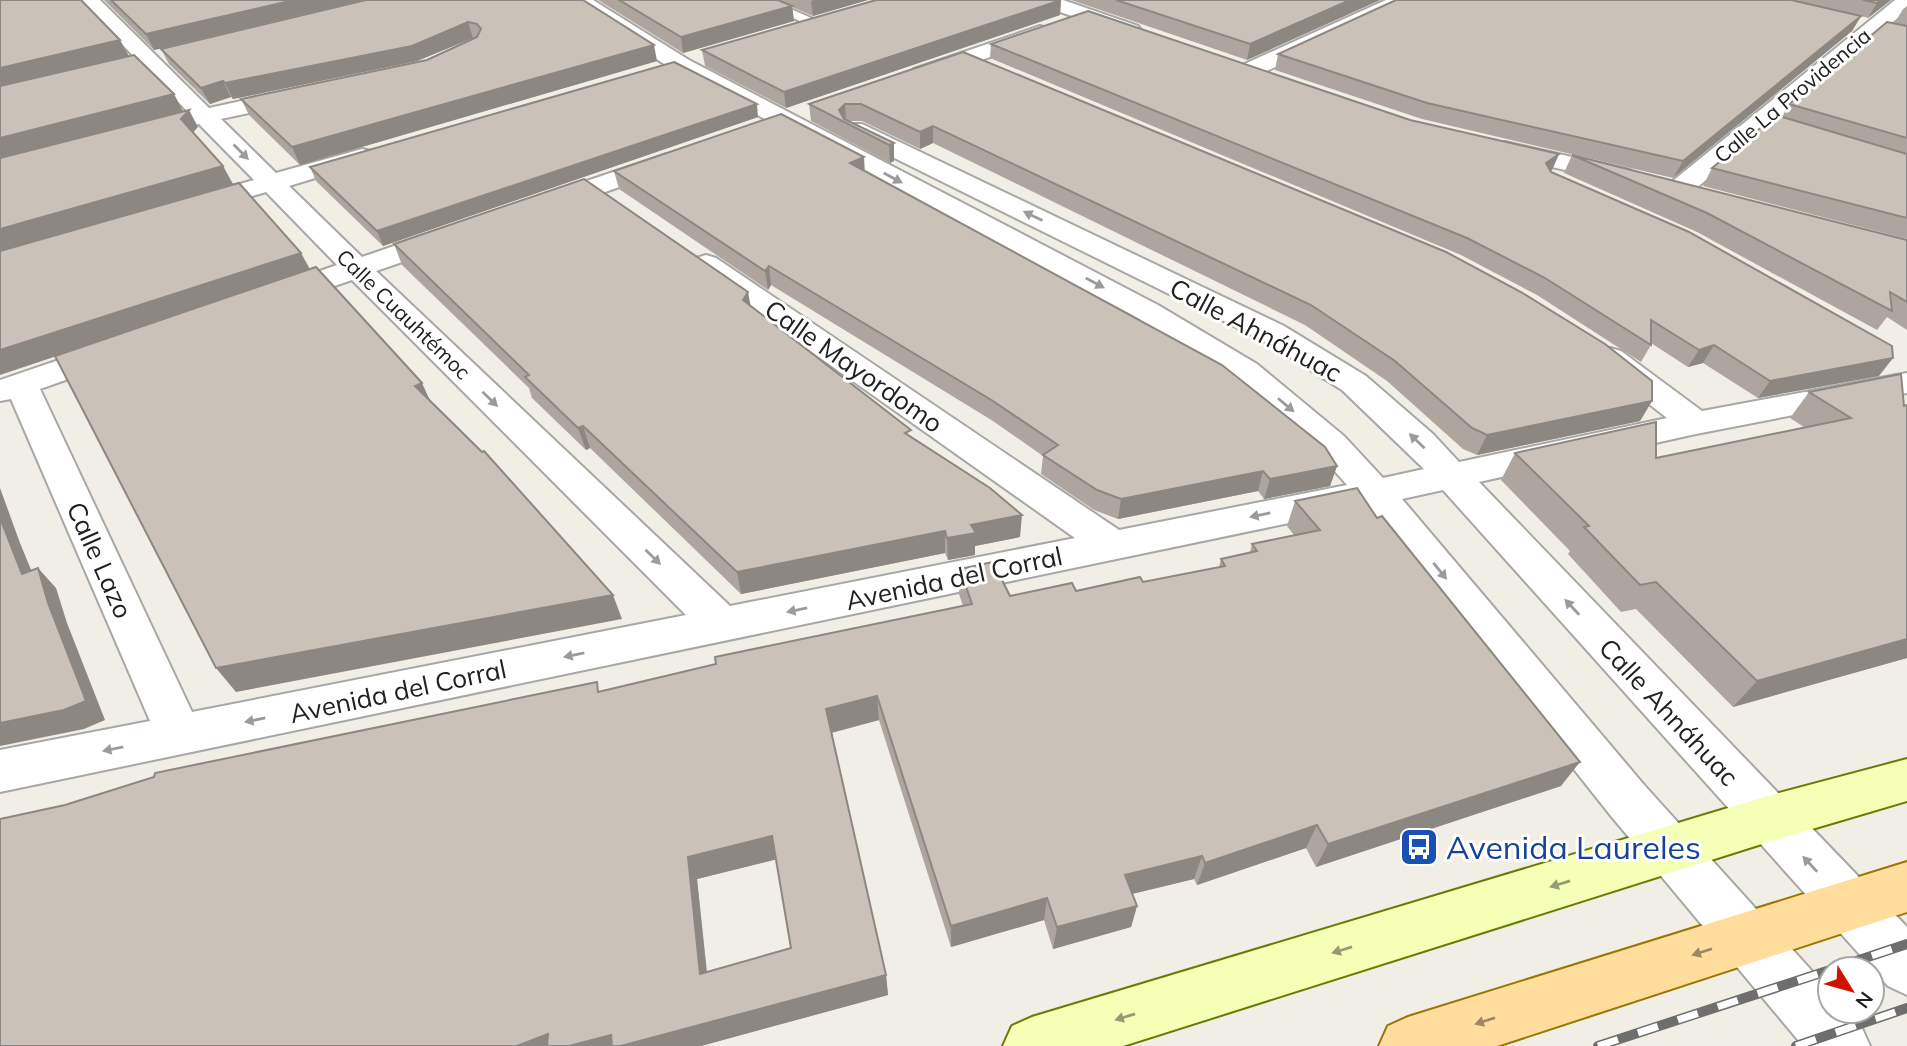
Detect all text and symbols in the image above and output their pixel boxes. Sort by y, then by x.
street label: Calle La Providencia [1708,22,1876,168]
one-way arrow [233,144,250,161]
one-way arrow [883,172,903,184]
one-way arrow [1023,210,1043,222]
street label: Calle Cuauhtémoc [332,243,476,385]
street label: Calle Ahnáhuac [1164,271,1348,389]
one-way arrow [1085,277,1105,289]
street label: Calle Mayordomo [759,292,949,440]
one-way arrow [482,390,499,407]
one-way arrow [1277,397,1295,412]
one-way arrow [1409,432,1426,449]
street label: Calle Lazo [60,497,140,623]
one-way arrow [1249,510,1271,521]
street label: Avenida del Corral [843,539,1065,617]
one-way arrow [644,549,661,565]
one-way arrow [1433,562,1448,580]
one-way arrow [1565,599,1581,616]
one-way arrow [786,604,808,615]
street label: Calle Ahnáhuac [1592,631,1746,793]
one-way arrow [563,650,585,661]
street label: Avenida del Corral [287,652,509,730]
one-way arrow [244,715,266,726]
one-way arrow [102,744,124,755]
bus stop icon: Avenida Laureles [1398,826,1440,868]
place label: Avenida Laureles [1446,827,1701,867]
one-way arrow [1803,856,1819,873]
one-way arrow [1549,879,1570,889]
one-way arrow [1332,946,1353,956]
one-way arrow [1691,947,1712,958]
north arrow [1816,955,1886,1025]
text: N [1851,987,1878,1013]
one-way arrow [1114,1013,1135,1023]
one-way arrow [1474,1017,1495,1027]

